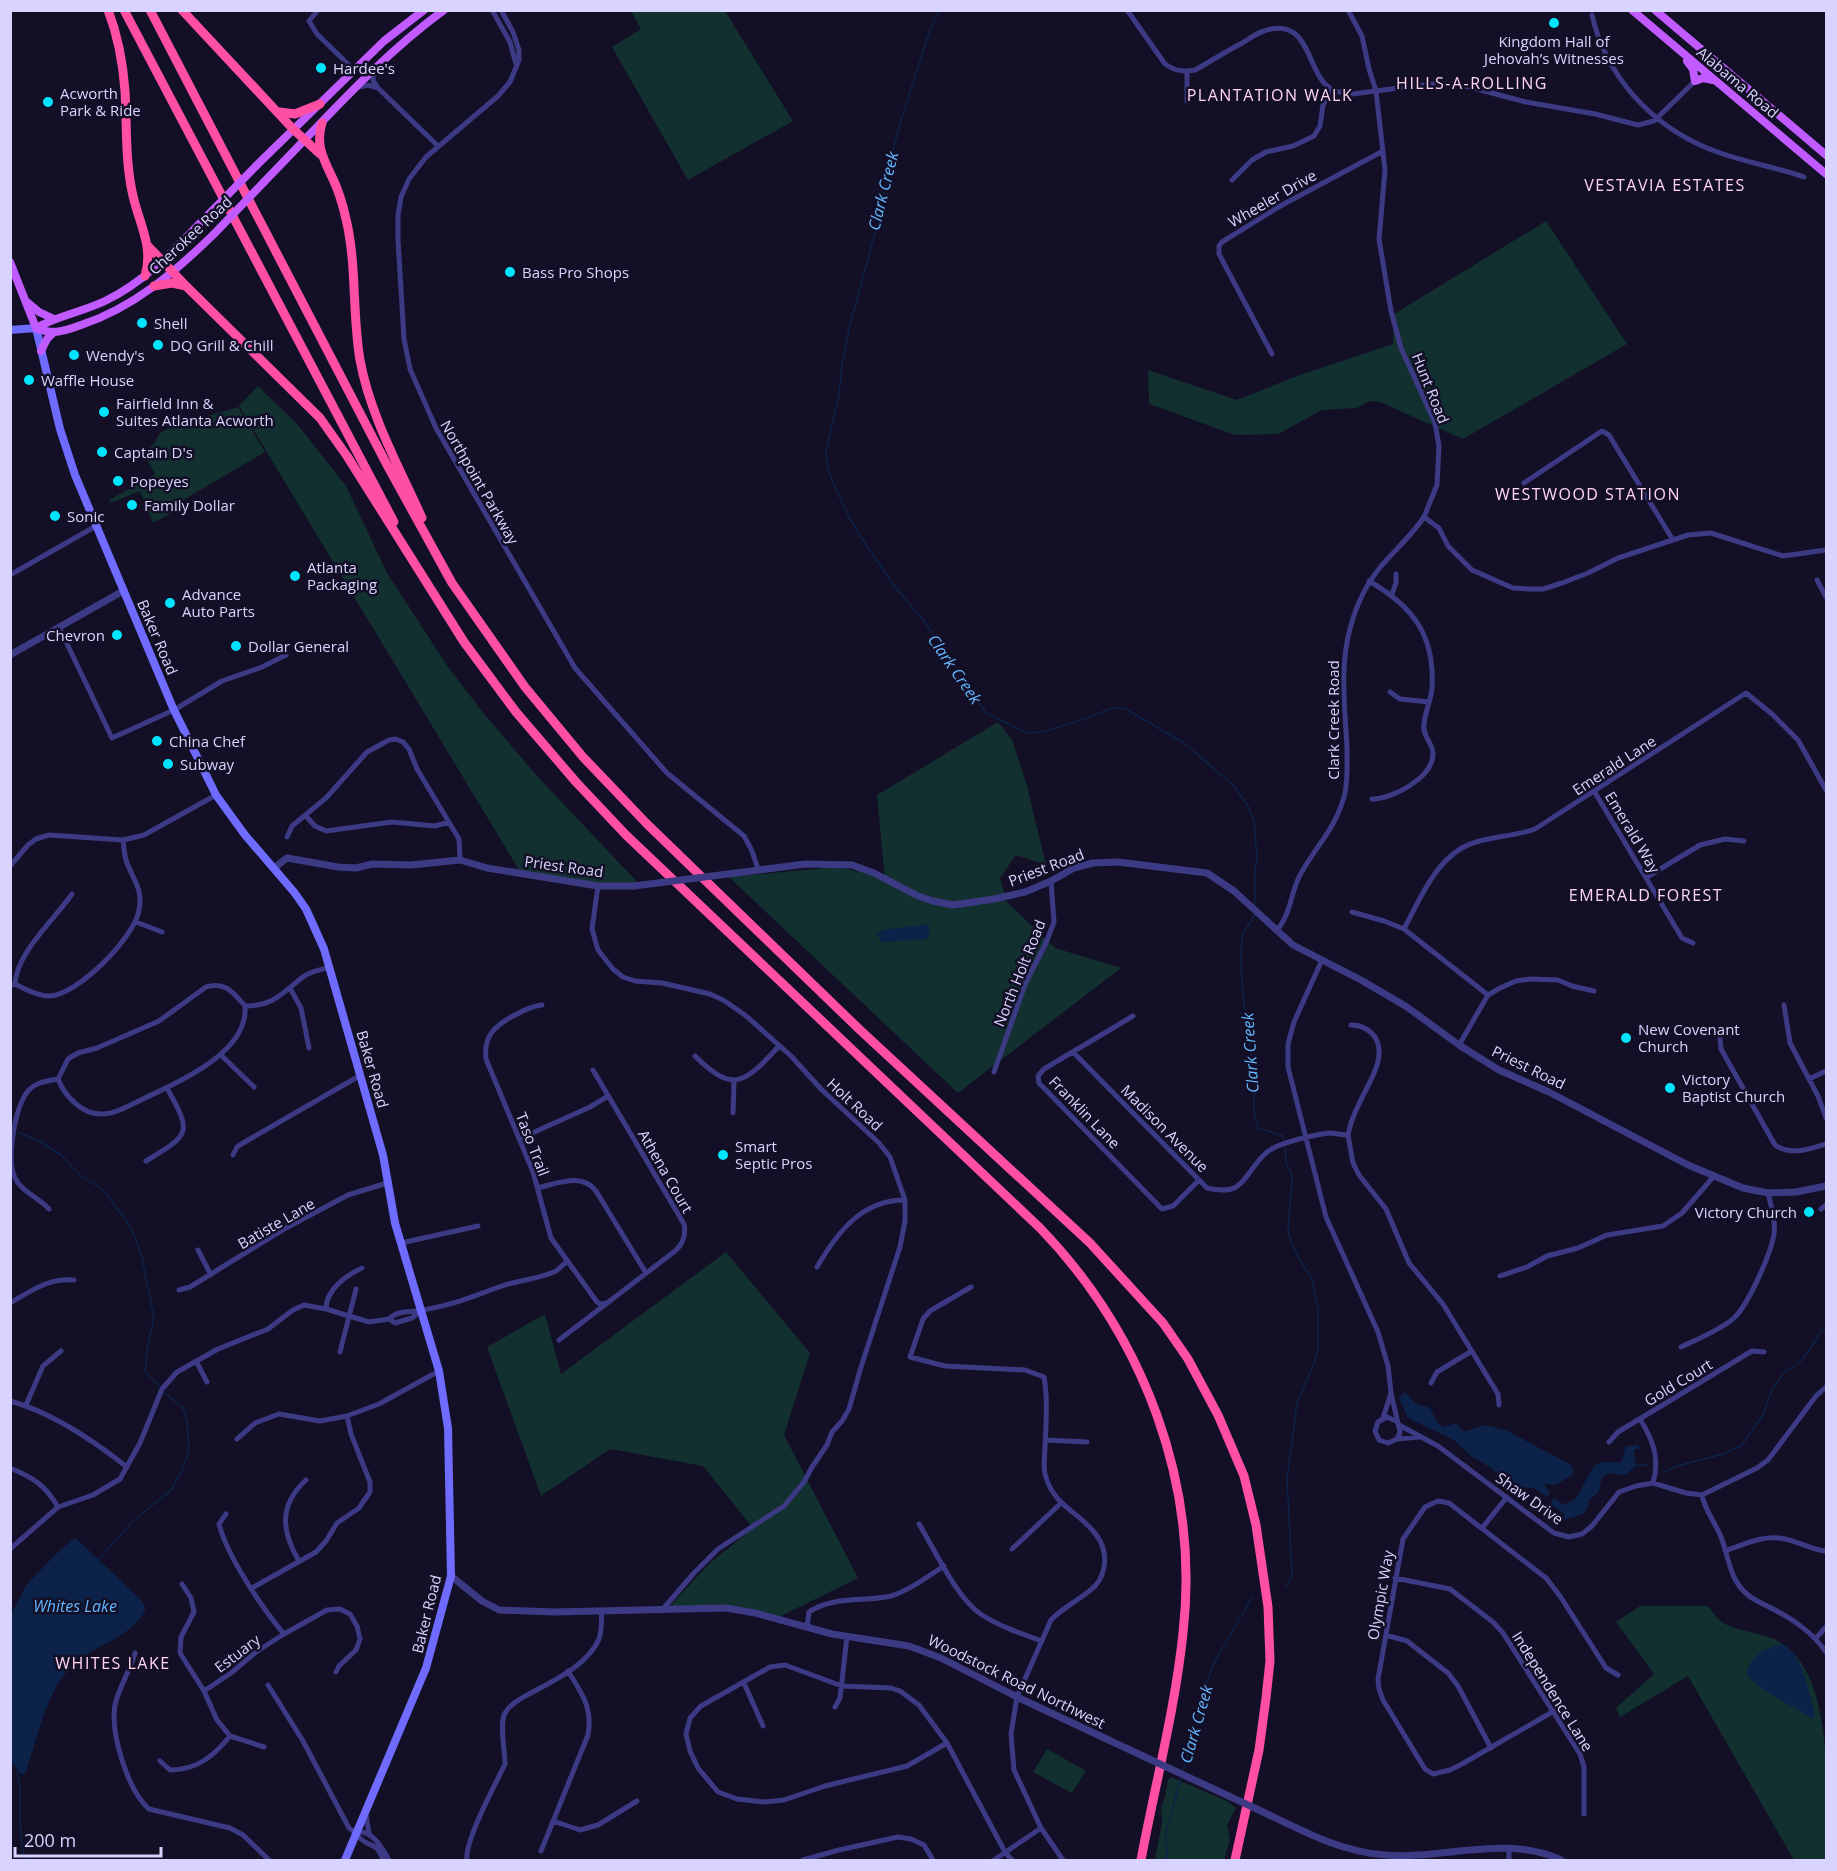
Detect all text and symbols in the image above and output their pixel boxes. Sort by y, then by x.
marker: Kingdom Hall of Jehovah’s Witnesses [1547,16,1561,30]
place label: Kingdom Hall of Jehovah’s Witnesses [1482,31,1624,68]
street label: Alabama Road [1693,42,1783,122]
place label: Hardee's [333,58,395,78]
marker: Hardee's [314,61,328,75]
district label: HILLS-A-ROLLING [1396,72,1548,94]
place label: Acworth Park & Ride [60,83,141,120]
district label: PLANTATION WALK [1187,84,1353,106]
marker: Acworth Park & Ride [41,95,55,109]
water label: Clark Creek [863,148,904,233]
street label: Wheeler Drive [1224,165,1320,231]
district label: VESTAVIA ESTATES [1584,174,1746,196]
street label: Cherokee Road [144,191,236,279]
place label: Bass Pro Shops [522,262,629,282]
marker: Bass Pro Shops [503,265,517,279]
place label: Shell [154,313,187,333]
marker: Shell [135,316,149,330]
place label: DQ Grill & Chill [170,335,274,355]
marker: DQ Grill & Chill [151,338,165,352]
place label: Wendy's [86,345,145,365]
marker: Wendy's [67,348,81,362]
street label: Hunt Road [1408,350,1454,426]
place label: Waffle House [41,370,134,390]
marker: Waffle House [22,373,36,387]
place label: Fairfield Inn & Suites Atlanta Acworth [116,393,274,430]
marker: Fairfield Inn & Suites Atlanta Acworth [97,405,111,419]
street label: Northpoint Parkway [436,416,524,548]
place label: Captain D's [114,442,193,462]
marker: Captain D's [95,445,109,459]
place label: Popeyes [130,471,189,491]
marker: Popeyes [111,474,125,488]
district label: WESTWOOD STATION [1495,483,1681,505]
place label: Family Dollar [144,495,235,515]
marker: Family Dollar [125,498,139,512]
place label: Sonic [67,506,104,526]
marker: Sonic [48,509,62,523]
place label: Atlanta Packaging [307,557,377,594]
marker: Atlanta Packaging [288,569,302,583]
place label: Advance Auto Parts [182,584,255,621]
street label: Baker Road [133,596,183,678]
marker: Advance Auto Parts [163,596,177,610]
place label: Chevron [46,625,105,645]
marker: Chevron [110,628,124,642]
water label: Clark Creek [923,630,988,709]
place label: Dollar General [248,636,349,656]
marker: Dollar General [229,639,243,653]
street label: Clark Creek Road [1323,660,1343,780]
place label: China Chef [169,731,246,751]
street label: Emerald Lane [1568,731,1660,799]
marker: China Chef [150,734,164,748]
place label: Subway [180,754,235,774]
marker: Subway [161,757,175,771]
street label: Emerald Way [1601,788,1665,877]
street label: Priest Road [1005,843,1087,891]
street label: Priest Road [523,851,605,881]
district label: EMERALD FOREST [1569,884,1723,906]
street label: North Holt Road [988,916,1050,1030]
water label: Clark Creek [1236,1011,1264,1094]
place label: New Covenant Church [1638,1019,1740,1056]
street label: Baker Road [352,1028,394,1110]
marker: New Covenant Church [1619,1031,1633,1045]
street label: Priest Road [1489,1041,1569,1093]
place label: Victory Baptist Church [1682,1069,1785,1106]
street label: Franklin Lane [1045,1071,1125,1153]
street label: Holt Road [823,1073,887,1135]
street label: Madison Avenue [1117,1080,1213,1176]
marker: Victory Baptist Church [1663,1081,1677,1095]
street label: Taso Trail [512,1109,554,1179]
street label: Athena Court [634,1126,698,1216]
place label: Smart Septic Pros [735,1136,812,1173]
marker: Smart Septic Pros [716,1148,730,1162]
street label: Batiste Lane [234,1193,318,1253]
place label: Victory Church [1695,1202,1797,1222]
marker: Victory Church [1802,1205,1816,1219]
street label: Gold Court [1640,1354,1716,1410]
street label: Shaw Drive [1492,1467,1568,1529]
street label: Olympic Way [1362,1548,1398,1641]
street label: Baker Road [407,1573,445,1655]
water label: Whites Lake [33,1595,117,1617]
street label: Independence Lane [1508,1627,1598,1755]
street label: Estuary [210,1629,264,1677]
street label: Woodstock Road Northwest [925,1629,1109,1733]
district label: WHITES LAKE [55,1652,171,1674]
water label: Clark Creek [1174,1681,1218,1766]
scale bar [15,1820,160,1858]
text: 200 m [24,1828,76,1852]

